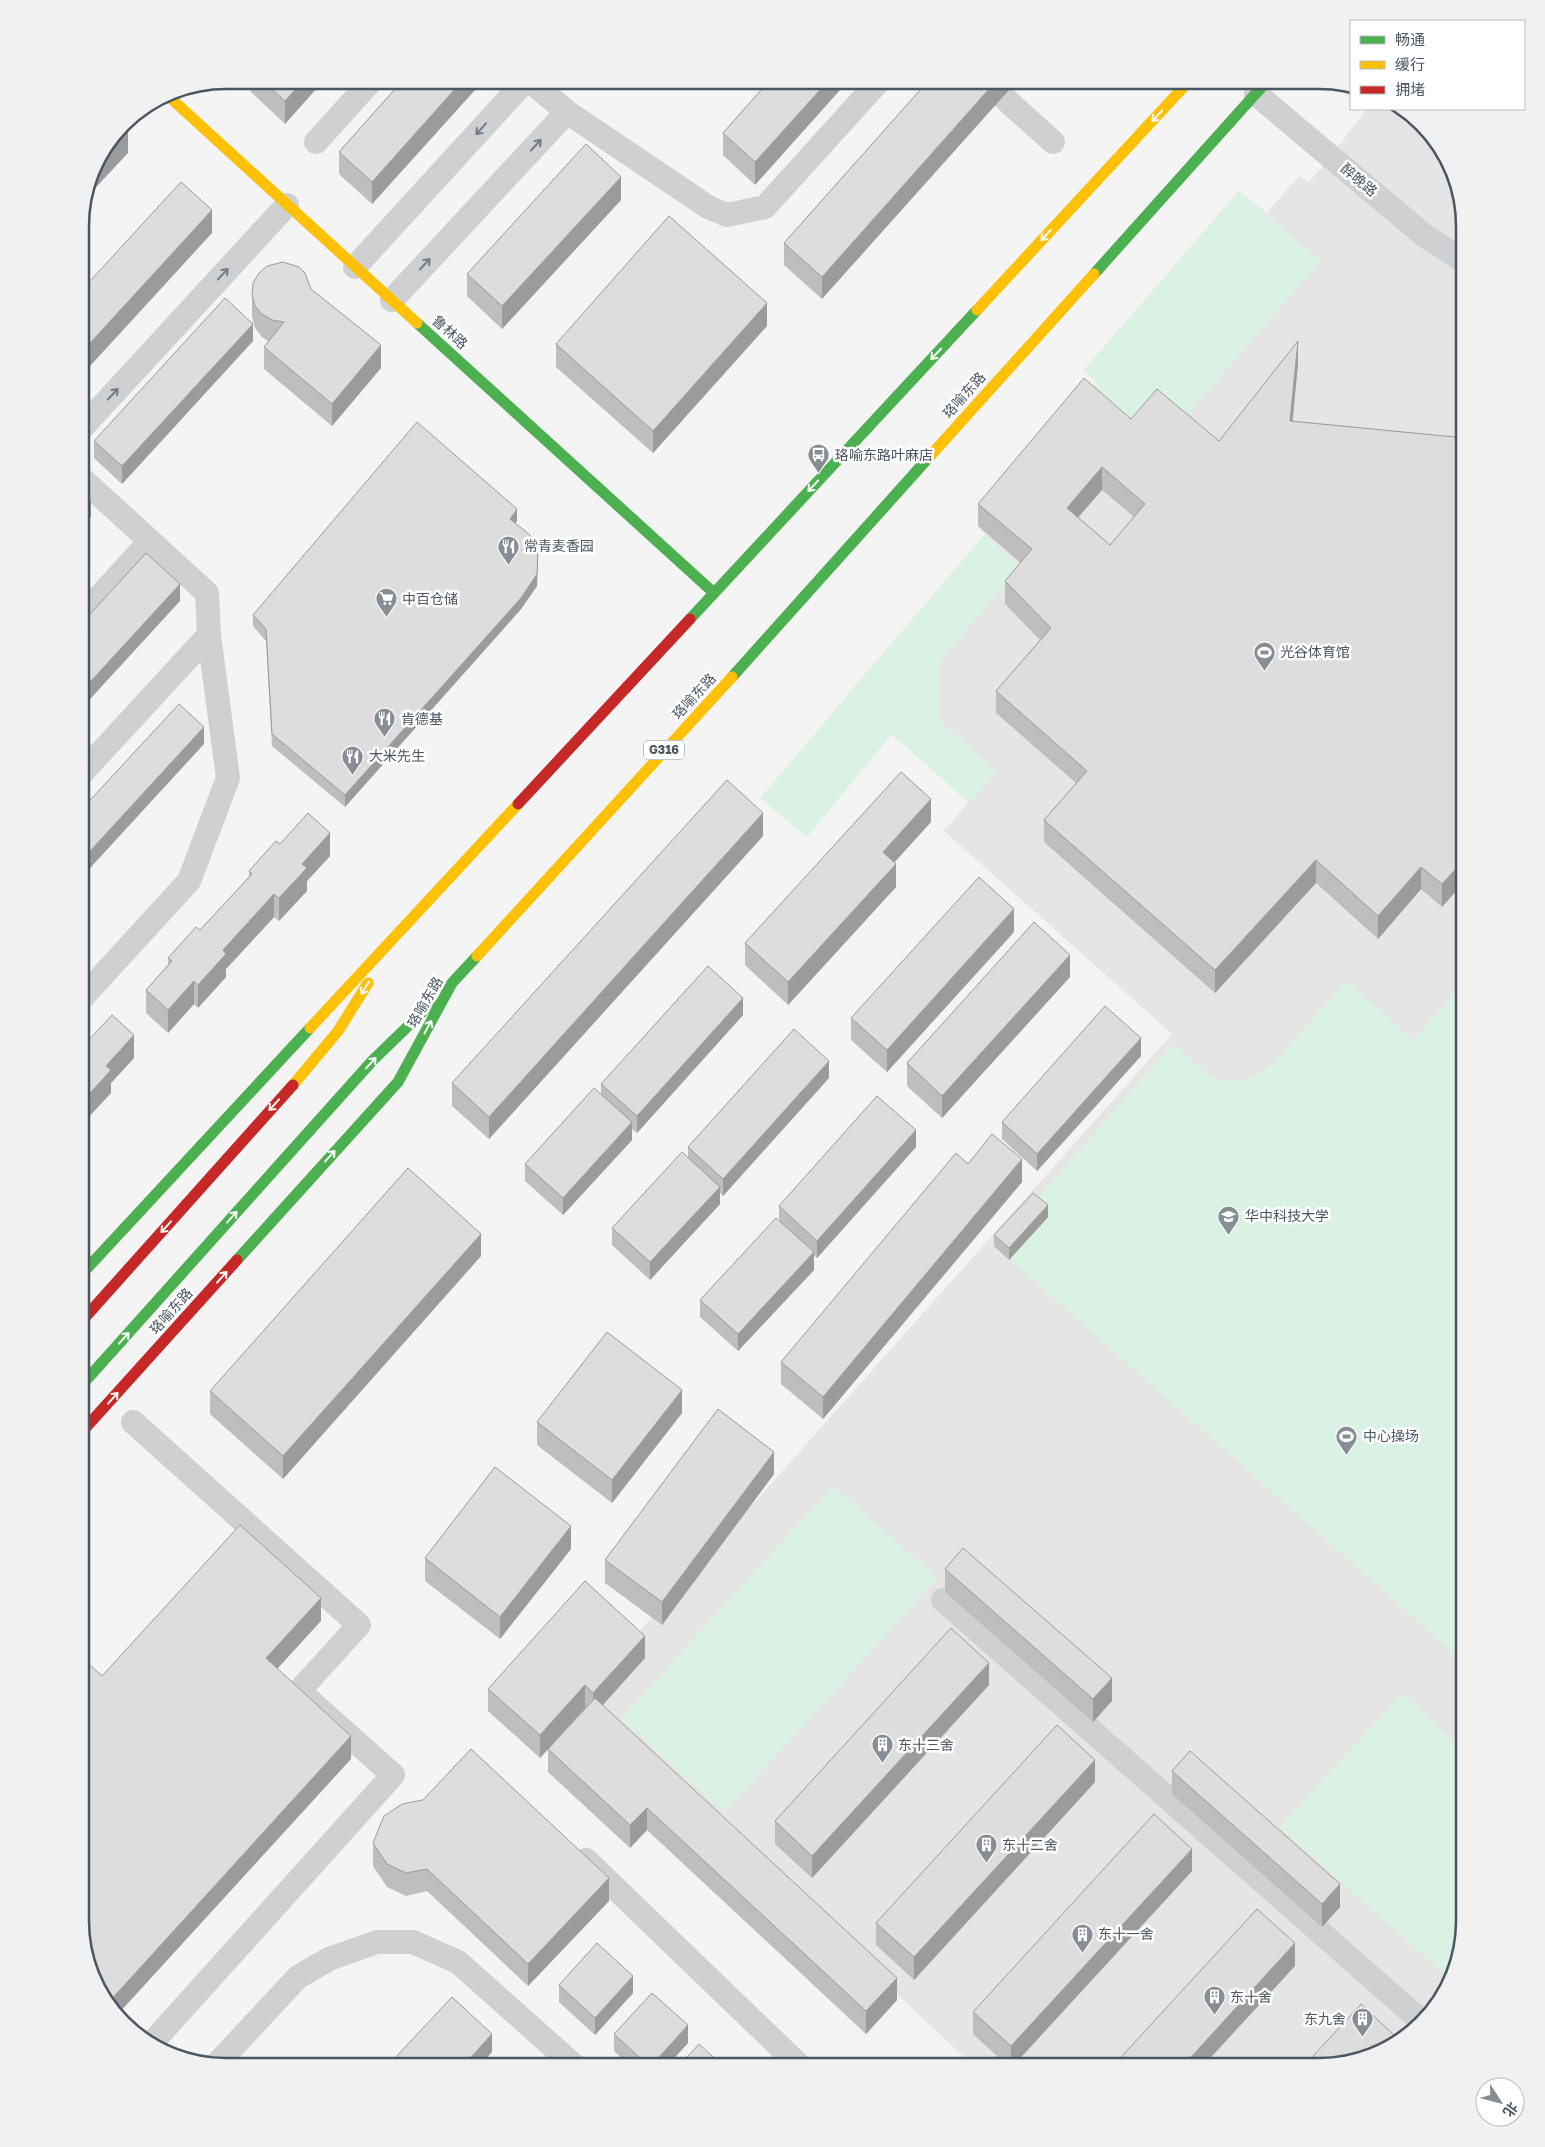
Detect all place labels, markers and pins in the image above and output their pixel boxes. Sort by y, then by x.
bus stop icon: 珞喻东路叶麻店 [807,443,831,474]
place label: 珞喻东路叶麻店 [835,446,933,463]
restaurant icon: 常青麦香园 [496,534,520,565]
place label: 常青麦香园 [524,537,594,554]
supermarket icon: 中百仓储 [374,587,398,618]
place label: 中百仓储 [402,590,458,607]
sports icon: 光谷体育馆 [1252,640,1276,671]
place label: 光谷体育馆 [1280,643,1350,660]
restaurant icon: 肯德基 [373,707,397,738]
place label: 肯德基 [401,710,443,727]
restaurant icon: 大米先生 [341,744,365,775]
place label: 大米先生 [369,747,425,764]
school or university icon: 华中科技大学 [1217,1204,1241,1235]
place label: 华中科技大学 [1245,1207,1329,1224]
sports icon: 中心操场 [1335,1424,1359,1455]
place label: 中心操场 [1363,1427,1419,1444]
building icon: 东十三舍 [870,1733,894,1764]
place label: 东十三舍 [898,1736,954,1753]
building icon: 东十二舍 [974,1833,998,1864]
place label: 东十二舍 [1002,1836,1058,1853]
building icon: 东十一舍 [1070,1922,1094,1953]
place label: 东十一舍 [1098,1925,1154,1942]
building icon: 东十舍 [1202,1985,1226,2016]
place label: 东十舍 [1230,1988,1272,2005]
building icon: 东九舍 [1350,2007,1374,2038]
place label: 东九舍 [1304,2010,1346,2027]

